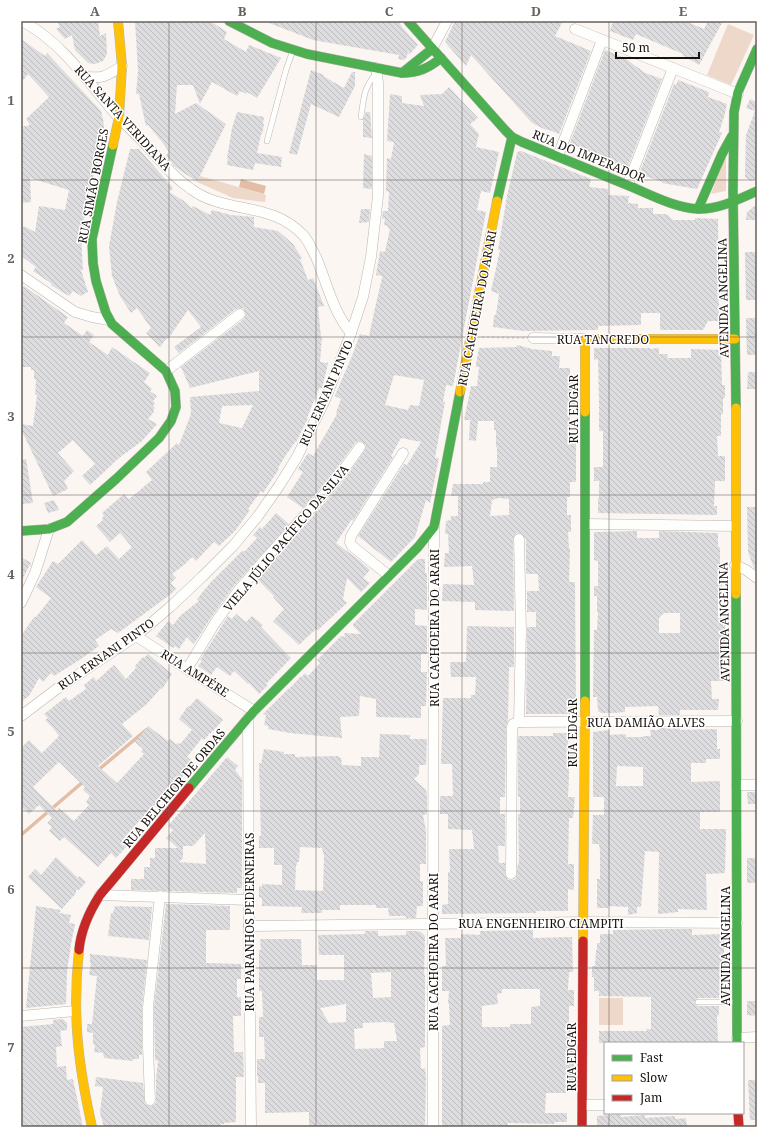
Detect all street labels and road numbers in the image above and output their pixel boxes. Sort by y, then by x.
street label: RUA SANTA VERIDIANA [71,61,175,175]
street label: RUA DO IMPERADOR [530,126,648,187]
street label: RUA SIMÃO BORGES [73,127,113,245]
street label: RUA CACHOEIRA DO ARARI [454,229,500,387]
street label: AVENIDA ANGELINA [713,237,733,358]
street label: RUA TANCREDO [557,331,649,348]
street label: RUA ERNANI PINTO [295,337,357,449]
street label: RUA EDGAR [565,374,582,443]
street label: VIELA JÚLIO PACÍFICO DA SILVA [219,461,353,615]
street label: RUA CACHOEIRA DO ARARI [426,549,443,707]
street label: AVENIDA ANGELINA [714,561,734,682]
street label: RUA ERNANI PINTO [54,614,158,694]
street label: RUA AMPÉRE [158,645,232,701]
street label: RUA EDGAR [564,698,581,767]
street label: RUA DAMIÃO ALVES [587,714,705,731]
street label: RUA BELCHIOR DE ORDAS [119,725,229,851]
street label: RUA PARANHOS PEDERNEIRAS [241,832,258,1012]
street label: RUA CACHOEIRA DO ARARI [425,873,442,1031]
street label: AVENIDA ANGELINA [717,886,734,1006]
street label: RUA ENGENHEIRO CIAMPITI [458,915,624,932]
street label: RUA EDGAR [563,1022,580,1091]

